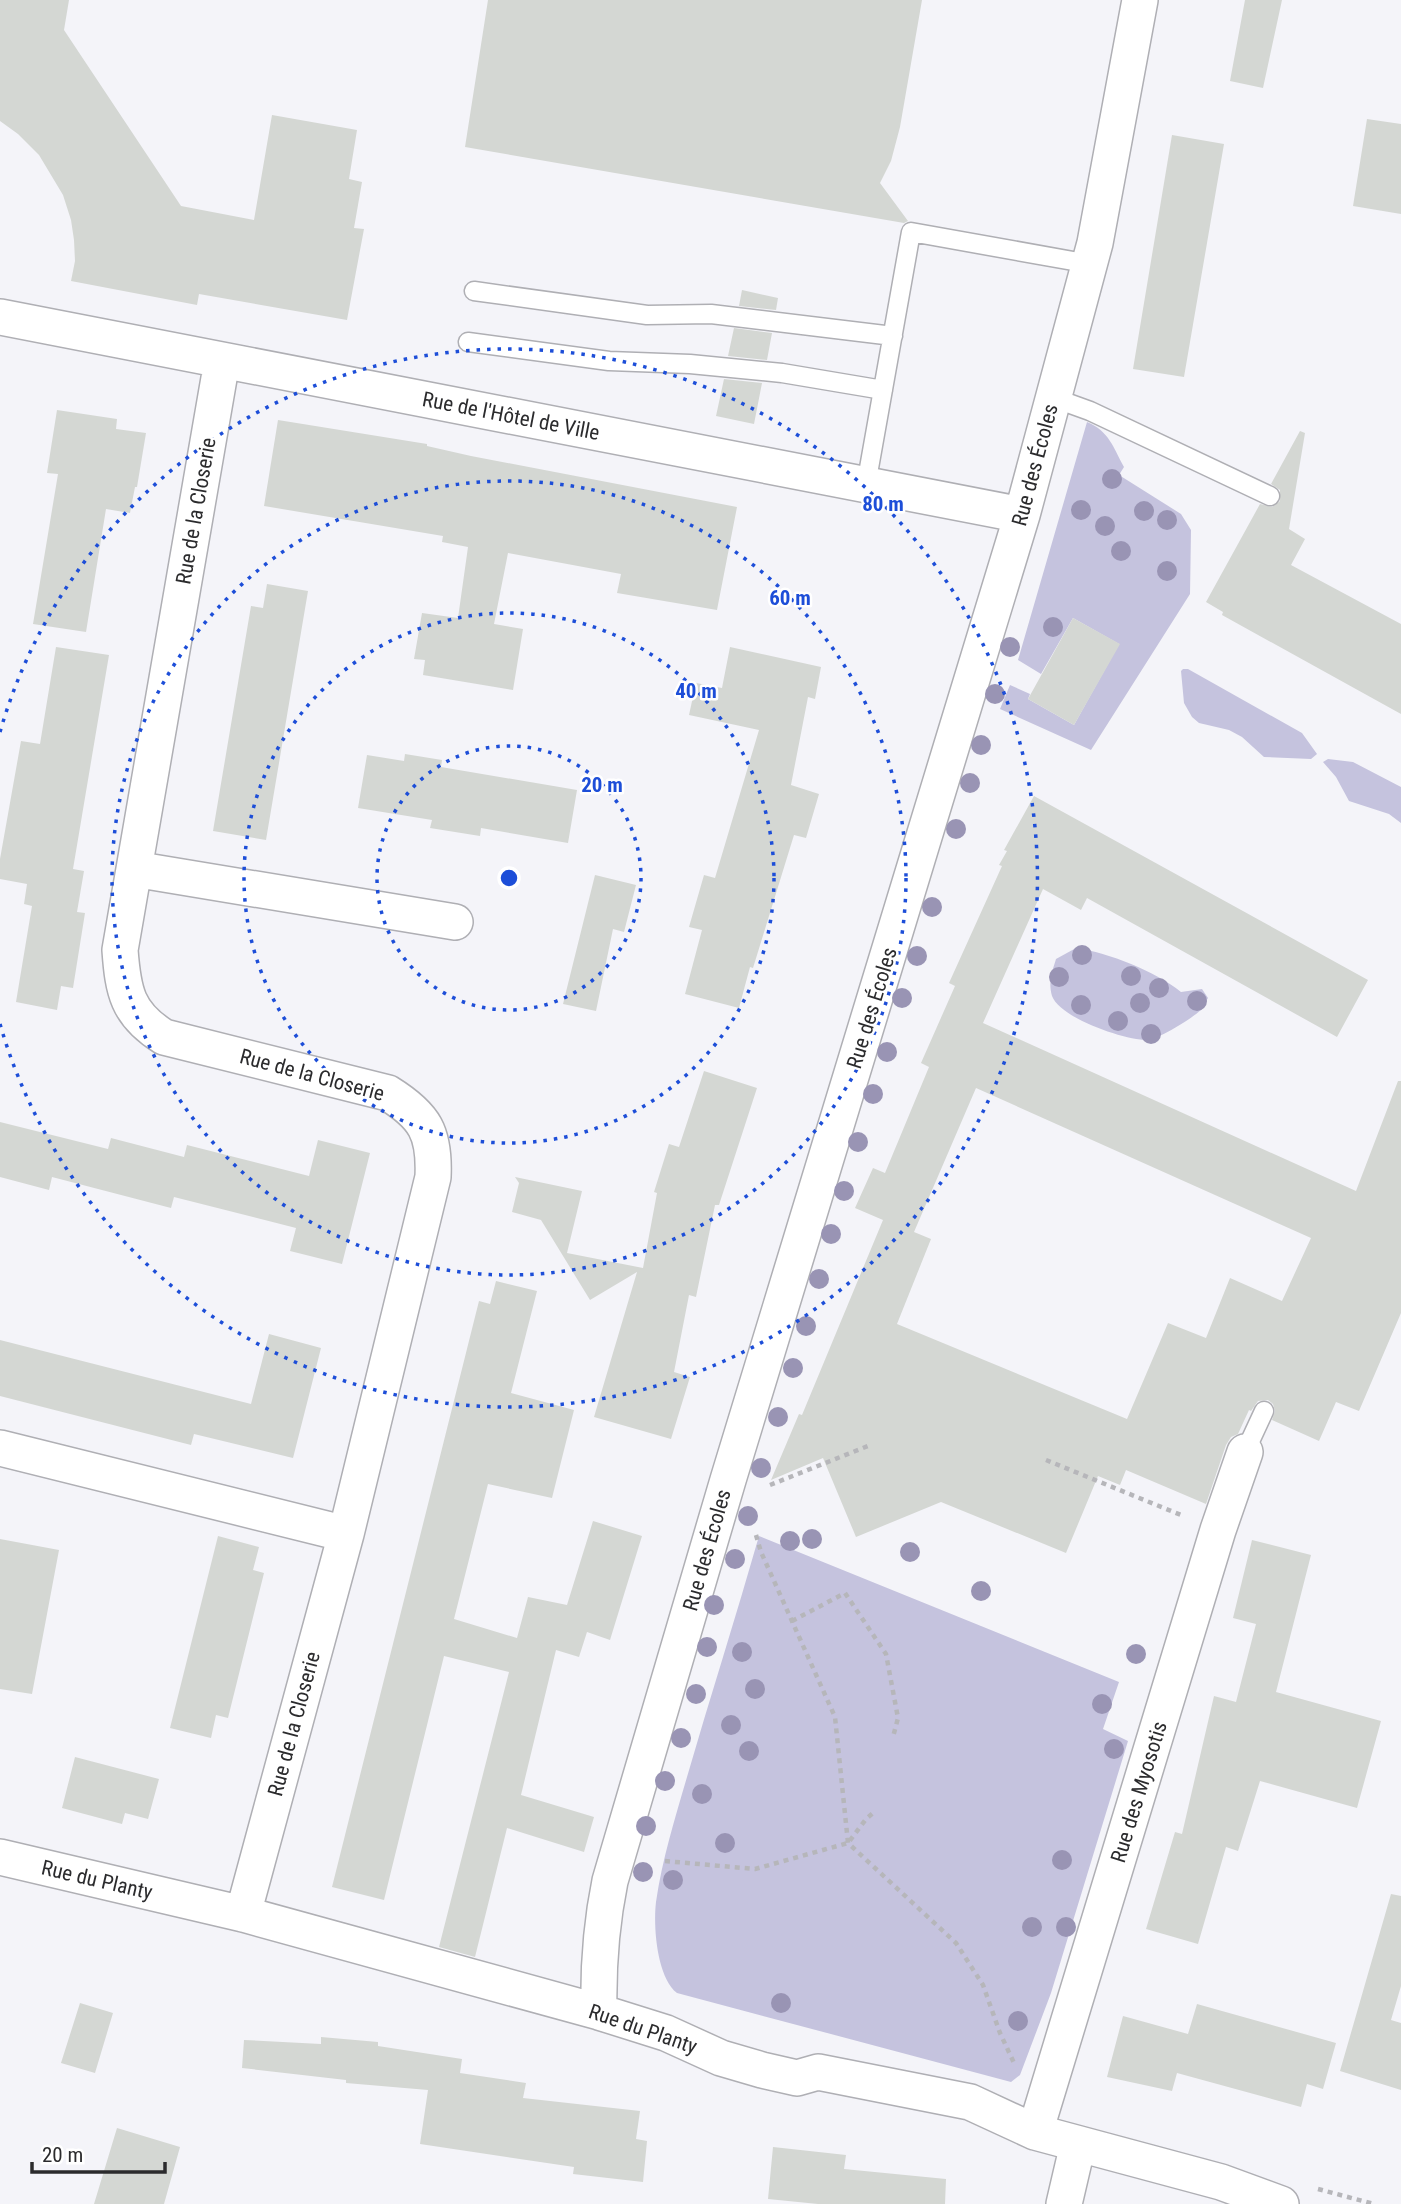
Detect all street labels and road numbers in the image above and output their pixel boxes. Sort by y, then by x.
street label: Rue de l'Hôtel de Ville [420,387,602,445]
street label: Rue des Écoles [1007,401,1063,529]
street label: Rue de la Closerie [171,436,221,586]
street label: Rue des Écoles [842,945,902,1071]
street label: Rue de la Closerie [237,1044,387,1106]
street label: Rue des Écoles [678,1486,736,1614]
street label: Rue de la Closerie [263,1649,325,1799]
street label: Rue des Myosotis [1106,1719,1172,1865]
street label: Rue du Planty [39,1856,155,1904]
street label: Rue du Planty [586,1999,701,2059]

